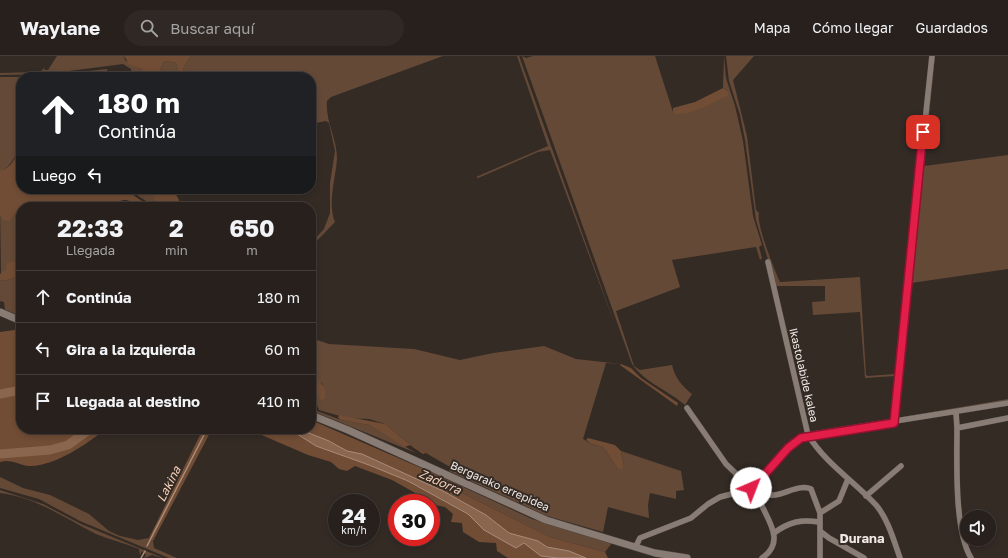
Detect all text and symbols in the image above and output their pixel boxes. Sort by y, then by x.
search box [124,10,404,46]
text: Waylane [20,16,100,39]
icon: search [138,17,160,39]
text: Buscar aquí [170,19,254,37]
text: Mapa [754,19,790,36]
text: Cómo llegar [812,19,893,36]
text: Guardados [915,19,988,36]
text: 180 m [98,86,180,119]
icon: ahead [32,88,84,140]
pin [906,115,940,149]
text: Continúa [98,120,176,142]
icon: arrive [912,121,934,143]
icon: left [84,164,106,186]
text: Luego [32,166,76,184]
text: 22:33 [57,213,124,242]
text: 2 [169,213,184,242]
text: 650 [229,213,275,242]
text: Llegada [66,242,115,258]
text: min [165,242,188,258]
text: m [246,242,258,258]
icon: ahead [32,286,54,308]
text: Continúa [66,288,132,306]
text: 180 m [257,288,300,306]
street label: Ikastolabide kalea [787,327,822,423]
icon: left [32,338,54,360]
text: Gira a la izquierda [66,340,196,358]
text: 60 m [265,340,300,358]
icon: arrive [32,390,54,412]
text: Llegada al destino [66,392,200,410]
text: 410 m [257,392,300,410]
street label: Bergarako errepidea [449,458,552,513]
water label: Lakina [153,462,184,504]
water label: Zadorra [417,466,465,498]
position arrow [730,467,772,509]
speed limit sign: 30 [388,494,440,546]
text: 24 [342,503,366,527]
map controls [960,510,996,546]
button: sound [960,510,996,546]
text: km/h [341,524,367,536]
district label: Durana [840,530,885,546]

